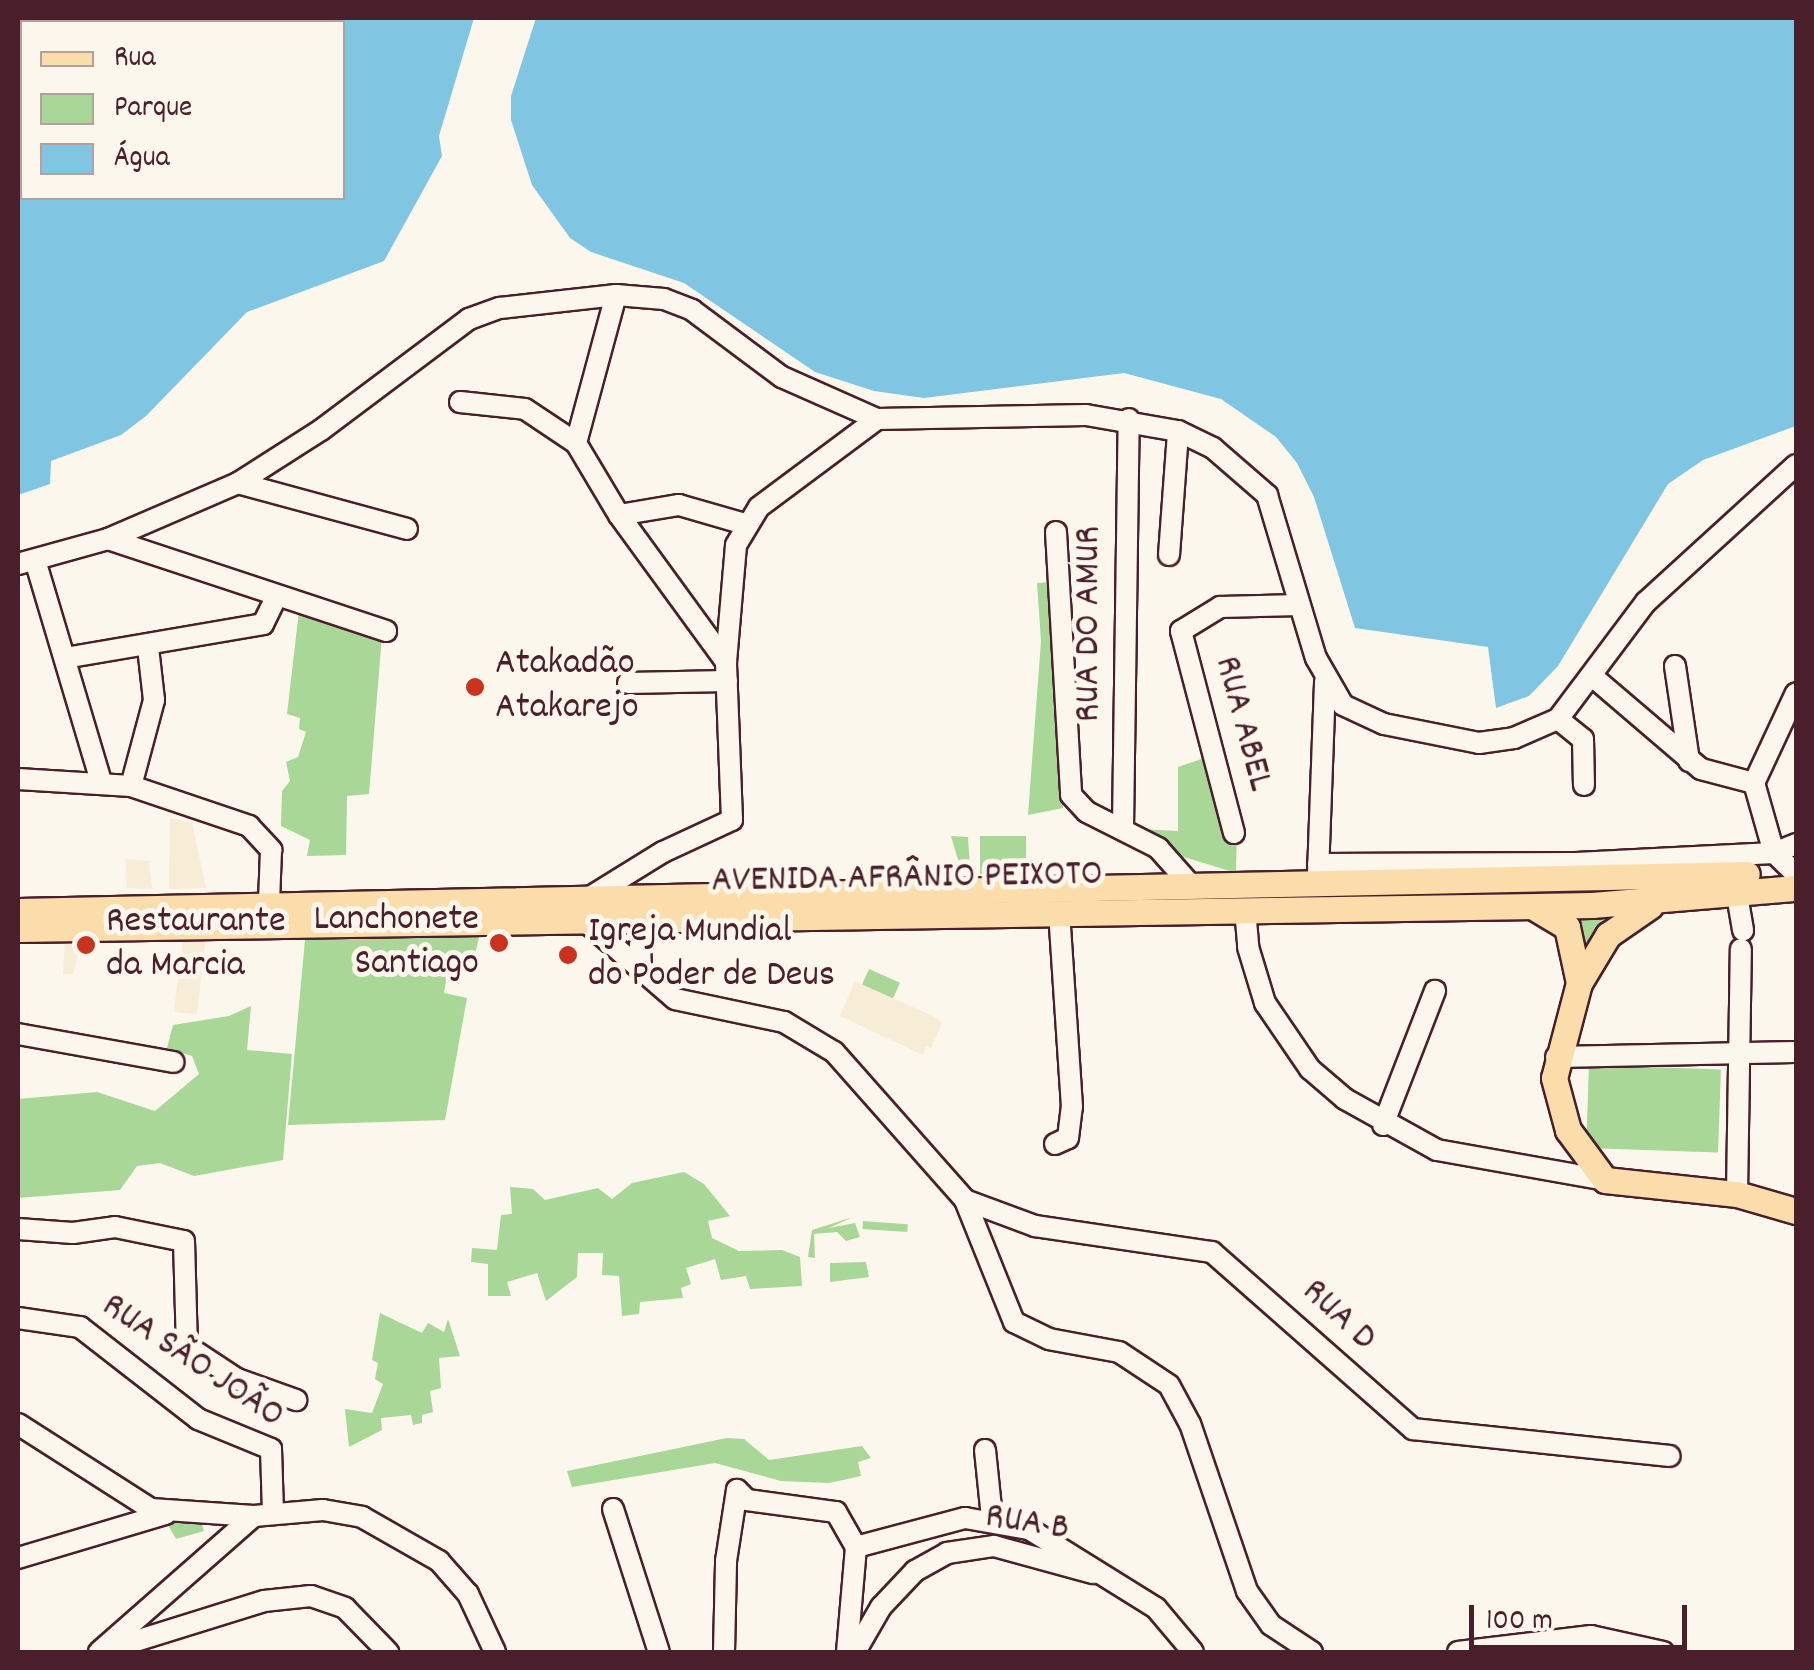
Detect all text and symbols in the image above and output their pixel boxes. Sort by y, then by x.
legend [20,20,345,200]
text: Rua [114,38,156,81]
text: Parque [114,88,192,131]
text: Água [114,138,170,181]
street label: RUA DO AMUR [1067,526,1113,722]
place label: Atakadão Atakarejo [495,642,639,732]
street label: RUA ABEL [1202,652,1282,796]
marker: Atakadão Atakarejo [464,676,486,698]
street label: AVENIDA AFRÂNIO PEIXOTO [711,853,1103,905]
place label: Lanchonete Santiago [313,898,479,988]
place label: Restaurante da Marcia [106,900,286,989]
place label: Igreja Mundial do Poder de Deus [588,910,835,999]
marker: Lanchonete Santiago [488,932,510,954]
marker: Restaurante da Marcia [75,934,97,956]
marker: Igreja Mundial do Poder de Deus [557,944,579,966]
street label: RUA D [1291,1270,1385,1362]
street label: RUA SÃO JOÃO [92,1284,292,1440]
street label: RUA B [982,1495,1072,1553]
scale bar [1474,1585,1692,1647]
text: 100 m [1486,1601,1553,1644]

